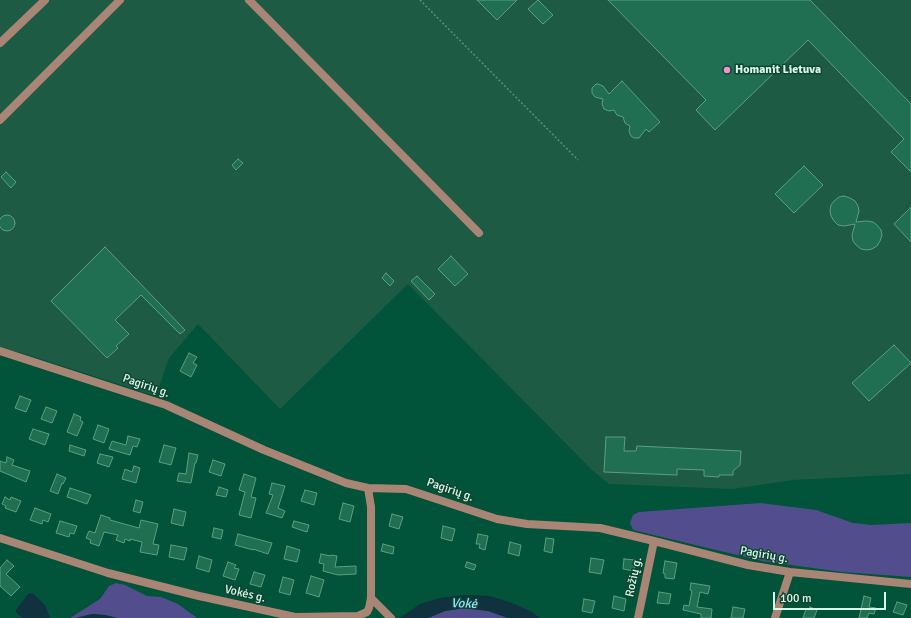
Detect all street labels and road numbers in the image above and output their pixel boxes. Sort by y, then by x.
street label: Pagirių g. [121,371,171,401]
street label: Pagirių g. [425,475,475,505]
street label: Pagirių g. [739,544,789,566]
street label: Rožių g. [623,556,645,598]
street label: Vokės g. [223,582,267,606]

